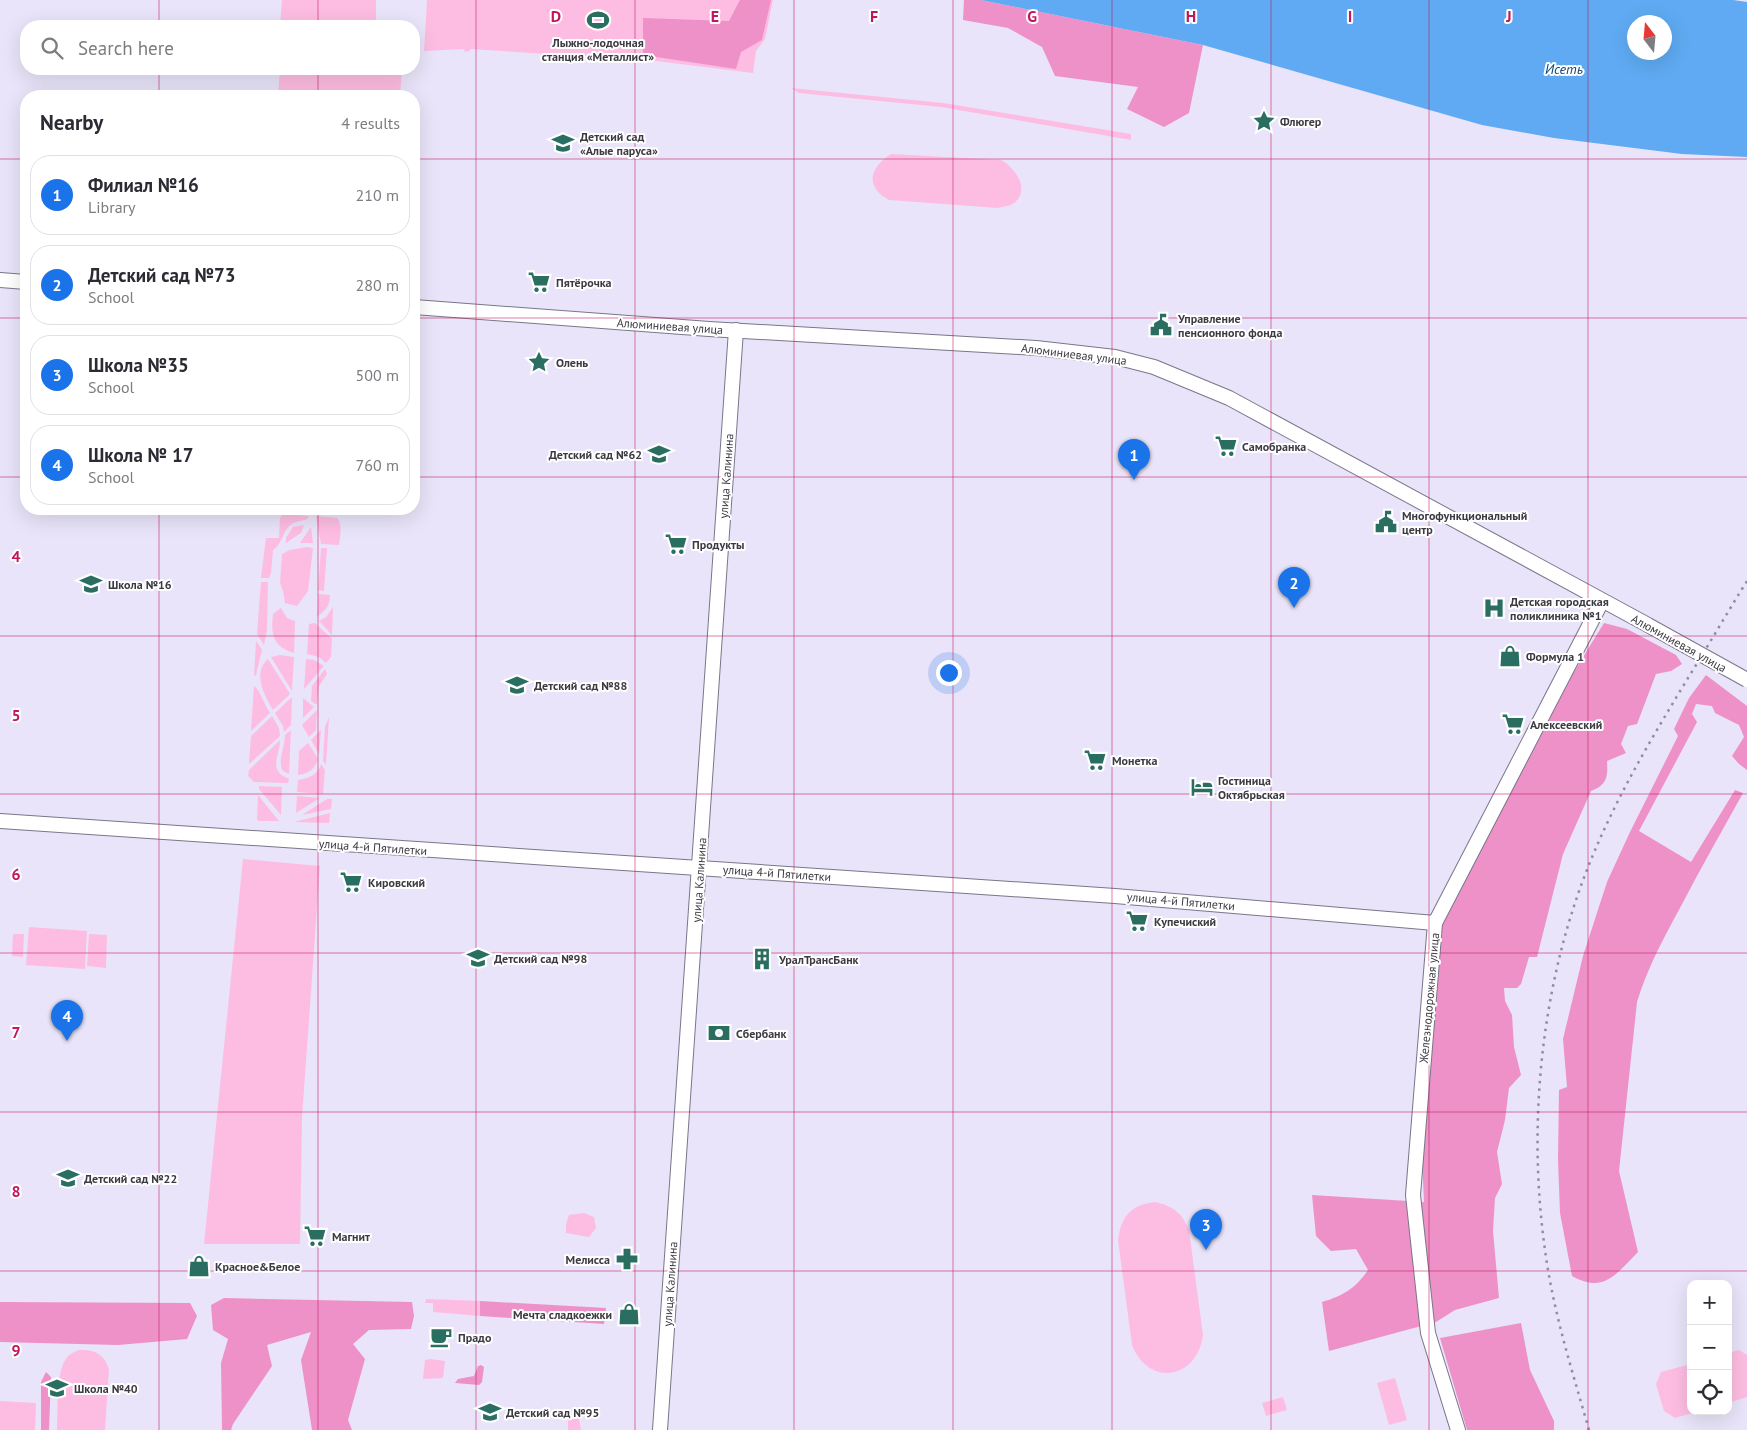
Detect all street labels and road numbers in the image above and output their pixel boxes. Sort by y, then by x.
street label: Алюминиевая улица [616,315,724,337]
street label: Алюминиевая улица [1020,340,1128,368]
street label: улица Калинина [716,433,736,519]
street label: Алюминиевая улица [1629,611,1729,675]
street label: улица 4-й Пятилетки [318,836,428,858]
street label: улица Калинина [689,837,709,923]
street label: улица 4-й Пятилетки [722,862,832,884]
street label: улица 4-й Пятилетки [1126,889,1236,913]
street label: Железнодорожная улица [1416,932,1442,1065]
street label: улица Калинина [660,1241,680,1327]

